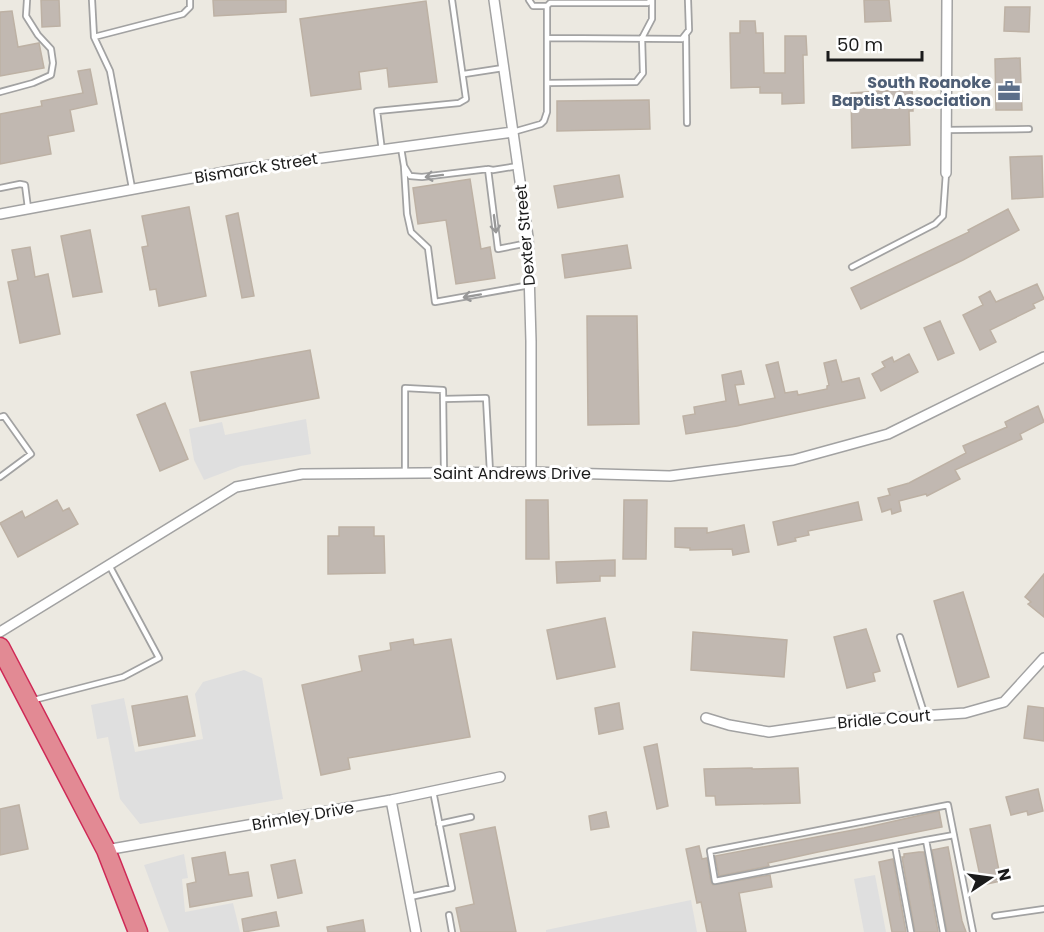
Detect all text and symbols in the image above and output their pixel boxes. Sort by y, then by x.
scale bar [828,24,922,62]
text: 50 m [837,32,883,57]
place label: South Roanoke Baptist Association [831,71,991,112]
office icon: South Roanoke Baptist Association [996,78,1022,104]
street label: Bismarck Street [193,147,319,189]
one-way arrow [424,170,444,181]
street label: Dexter Street [509,183,541,287]
one-way arrow [490,214,501,234]
one-way arrow [463,291,483,302]
street label: Saint Andrews Drive [433,462,591,485]
street label: Bridle Court [837,703,932,735]
street label: Brimley Drive [250,796,356,836]
north arrow [960,848,1020,908]
text: N [992,866,1017,883]

